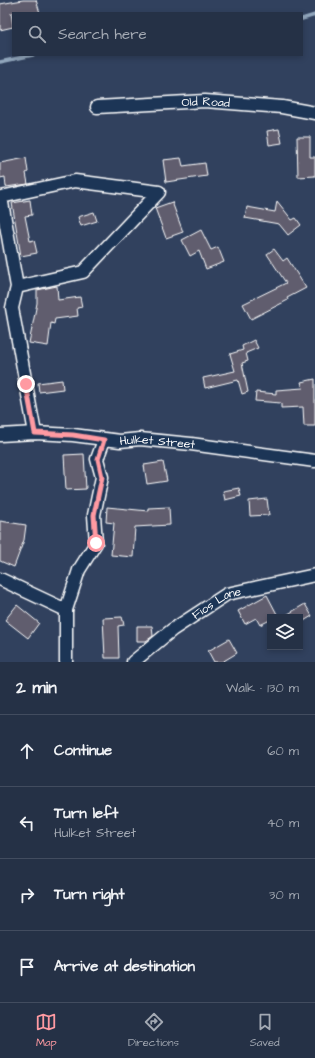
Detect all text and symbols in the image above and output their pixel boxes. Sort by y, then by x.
search box [12,12,303,56]
icon: search [26,23,48,45]
text: Search here [58,24,147,45]
street label: Old Road [181,93,231,112]
route end [17,375,35,393]
street label: Hulket Street [119,431,196,453]
route start [87,534,105,552]
street label: Fios Lane [189,583,243,624]
map controls [267,614,303,650]
button: layers [267,614,303,650]
text: 2 min [16,676,57,700]
text: Walk · 130 m [226,679,299,697]
icon: ahead [16,740,38,762]
text: Continue [54,740,112,761]
text: 60 m [267,742,299,760]
text: Turn left [54,803,118,824]
icon: left [16,812,38,834]
text: 40 m [267,814,299,832]
text: Hulket Street [54,824,136,842]
icon: right [16,884,38,906]
text: Turn right [54,884,125,905]
text: 30 m [269,886,299,904]
icon: arrive [16,956,38,978]
text: Arrive at destination [54,956,195,977]
tab: Map [35,1011,57,1050]
tab: Directions [128,1011,179,1050]
tab: Saved [250,1011,280,1050]

